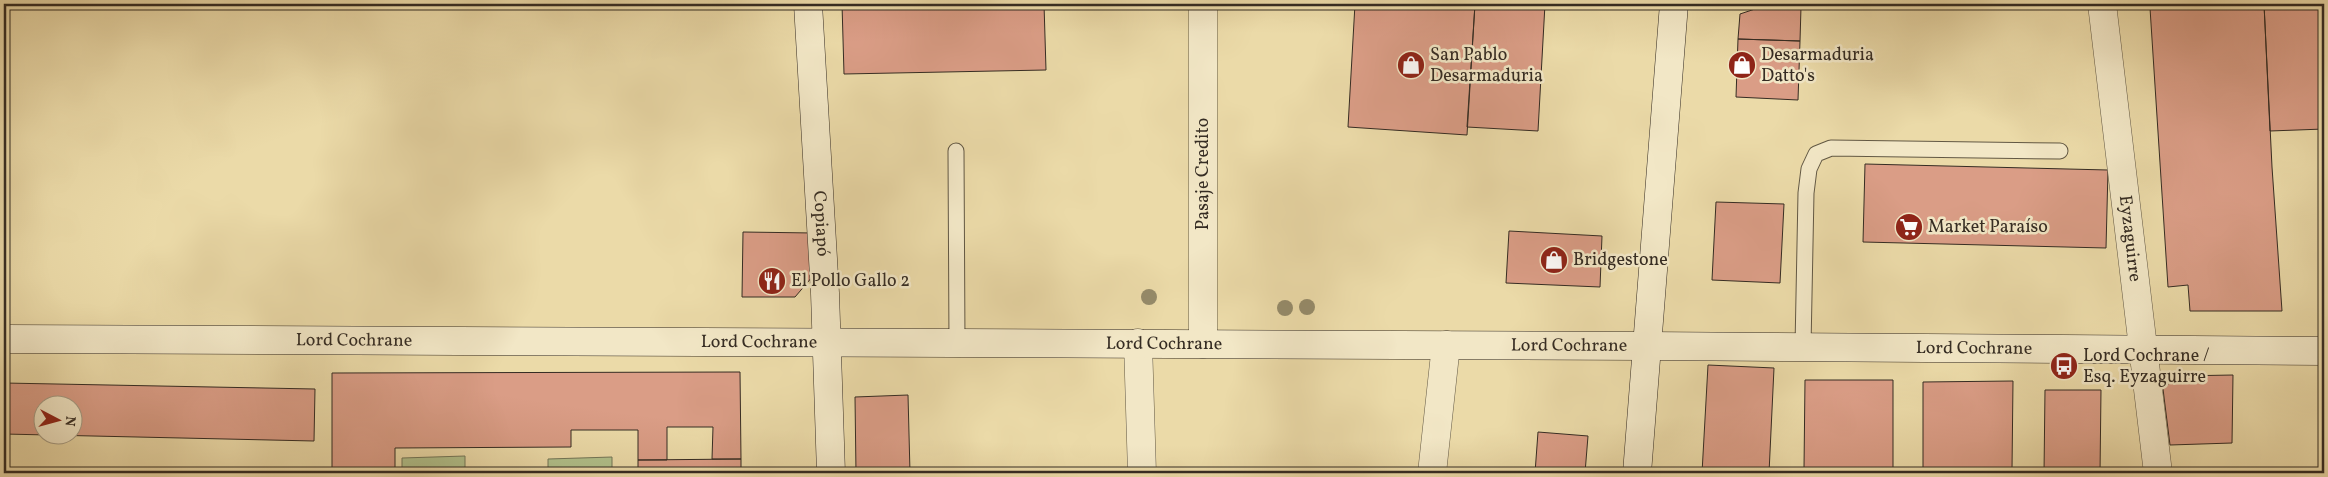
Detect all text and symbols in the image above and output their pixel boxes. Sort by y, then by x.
place label: San Pablo Desarmaduria [1430,43,1543,89]
place label: Desarmaduria Datto's [1761,43,1874,89]
shop icon: San Pablo Desarmaduria [1396,50,1426,80]
shop icon: Desarmaduria Datto's [1727,50,1757,80]
street label: Pasaje Credito [1191,118,1216,230]
street label: Copiapó [807,190,835,257]
street label: Eyzaguirre [2112,194,2148,283]
supermarket icon: Market Paraíso [1894,212,1924,242]
place label: Market Paraíso [1928,215,2048,240]
shop icon: Bridgestone [1539,245,1569,275]
place label: Bridgestone [1573,248,1668,273]
restaurant icon: El Pollo Gallo 2 [757,266,787,296]
place label: El Pollo Gallo 2 [791,269,910,294]
street label: Lord Cochrane [296,328,412,353]
street label: Lord Cochrane [701,329,817,355]
street label: Lord Cochrane [1106,331,1222,357]
street label: Lord Cochrane [1511,333,1627,358]
street label: Lord Cochrane [1916,335,2032,361]
place label: Lord Cochrane / Esq. Eyzaguirre [2083,344,2210,390]
bus stop icon: Lord Cochrane / Esq. Eyzaguirre [2049,351,2079,381]
north arrow [32,394,82,444]
text: N [59,415,79,427]

